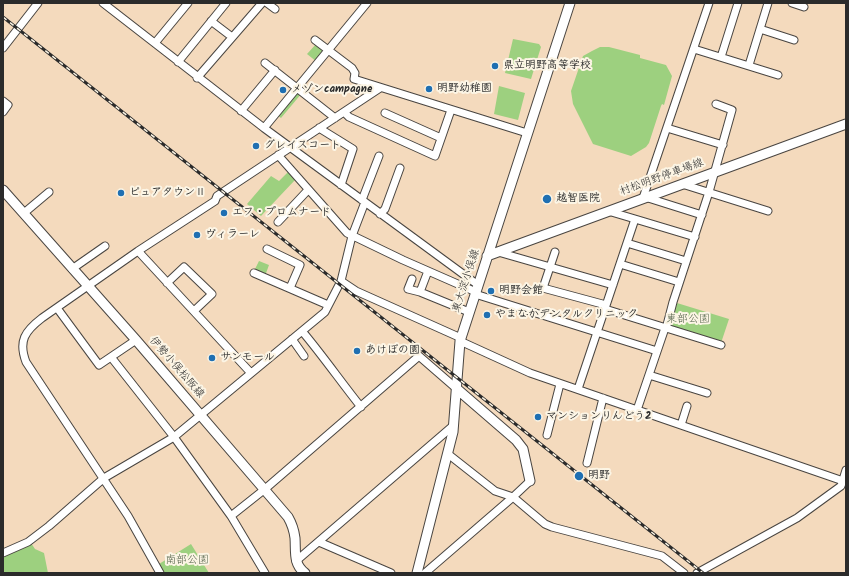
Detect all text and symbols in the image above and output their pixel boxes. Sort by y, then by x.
place label: 県立明野高等学校 [503,59,591,73]
marker: 県立明野高等学校 [490,61,500,71]
place label: 明野幼稚園 [437,82,492,96]
place label: メゾンcampagne [291,83,372,97]
marker: 明野幼稚園 [424,84,434,94]
marker: メゾンcampagne [278,85,288,95]
place label: グレイスコート [264,139,341,153]
marker: グレイスコート [251,141,261,151]
street label: 村松明野停車場線 [618,157,706,199]
place label: ピュアタウンⅡ [129,186,206,200]
marker: ピュアタウンⅡ [116,188,126,198]
place label: 越智医院 [556,192,600,206]
marker: 越智医院 [541,193,553,205]
place label: エフ・プロムナード [232,206,331,220]
marker: エフ・プロムナード [219,208,229,218]
place label: ヴィラーレ [205,228,260,242]
marker: ヴィラーレ [192,230,202,240]
street label: 東大淀小俣線 [451,248,483,314]
place label: 明野会館 [499,284,543,298]
marker: 明野会館 [486,286,496,296]
place label: やまなかデンタルクリニック [495,308,638,322]
marker: やまなかデンタルクリニック [482,310,492,320]
park label: 東部公園 [666,313,710,327]
street label: 伊勢小俣松阪線 [146,335,206,401]
place label: あけぼの園 [365,344,420,358]
marker: あけぼの園 [352,346,362,356]
place label: サンモール [220,351,275,365]
marker: サンモール [207,353,217,363]
place label: マンションりんどう2 [546,410,651,424]
marker: マンションりんどう2 [533,412,543,422]
place label: 明野 [588,469,610,483]
marker: 明野 [573,470,585,482]
park label: 南部公園 [165,554,209,568]

